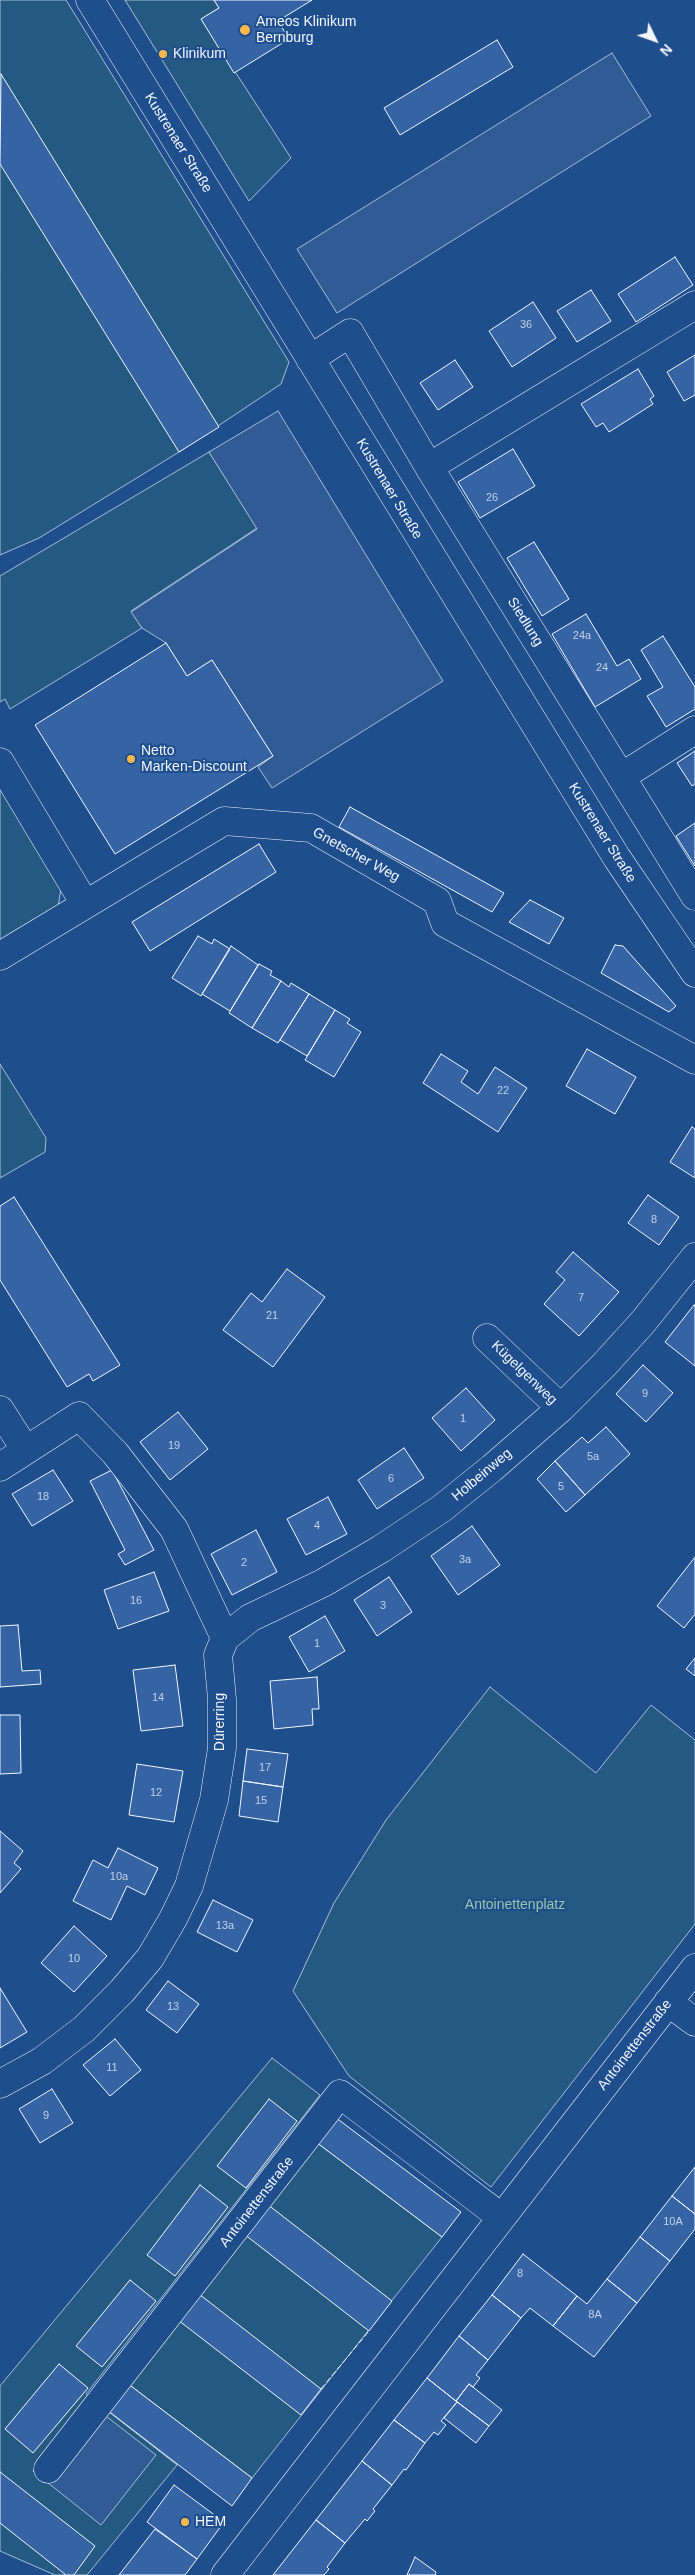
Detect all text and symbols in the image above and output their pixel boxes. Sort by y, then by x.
place label: Ameos Klinikum Bernburg [256,14,356,46]
north arrow [630,15,680,65]
marker: Ameos Klinikum Bernburg [238,23,252,37]
text: N [657,41,675,59]
place label: Klinikum [173,46,226,62]
marker: Klinikum [157,48,169,60]
street label: Kustrenaer Straße [141,90,215,196]
house number: 36 [520,318,532,332]
street label: Kustrenaer Straße [352,436,426,542]
house number: 26 [486,491,498,505]
street label: Siedlung [503,594,547,650]
house number: 24a [573,629,591,643]
house number: 24 [596,661,608,675]
place label: Netto Marken-Discount [141,743,247,776]
marker: Netto Marken-Discount [125,753,137,765]
street label: Kustrenaer Straße [565,780,639,886]
street label: Gnetscher Weg [310,824,402,886]
house number: 22 [497,1084,509,1098]
house number: 8 [651,1213,657,1227]
house number: 7 [578,1291,584,1305]
house number: 21 [266,1309,278,1323]
street label: Kügelgenweg [488,1337,560,1409]
house number: 9 [642,1387,648,1401]
house number: 1 [460,1412,466,1426]
house number: 19 [168,1439,180,1453]
street label: Holbeinweg [449,1445,515,1505]
house number: 5a [587,1450,599,1464]
house number: 6 [388,1472,394,1486]
house number: 5 [558,1480,564,1494]
house number: 18 [37,1490,49,1504]
house number: 4 [314,1519,320,1533]
house number: 3a [459,1553,471,1567]
house number: 2 [241,1556,247,1570]
house number: 16 [130,1594,142,1608]
house number: 3 [380,1599,386,1613]
house number: 1 [314,1637,320,1651]
house number: 14 [152,1691,164,1705]
street label: Dürerring [212,1693,228,1751]
house number: 17 [259,1761,271,1775]
house number: 12 [150,1786,162,1800]
house number: 15 [255,1794,267,1808]
house number: 10a [110,1870,128,1884]
park label: Antoinettenplatz [465,1897,565,1913]
house number: 13a [216,1919,234,1933]
house number: 10 [68,1952,80,1966]
street label: Antoinettenstraße [594,1996,676,2094]
house number: 13 [167,2000,179,2014]
house number: 11 [106,2061,118,2075]
house number: 9 [43,2109,49,2123]
street label: Antoinettenstraße [216,2153,298,2251]
house number: 10A [663,2215,683,2229]
house number: 8 [517,2267,523,2281]
house number: 8A [588,2308,602,2322]
place label: HEM [195,2514,226,2530]
marker: HEM [179,2516,191,2528]

